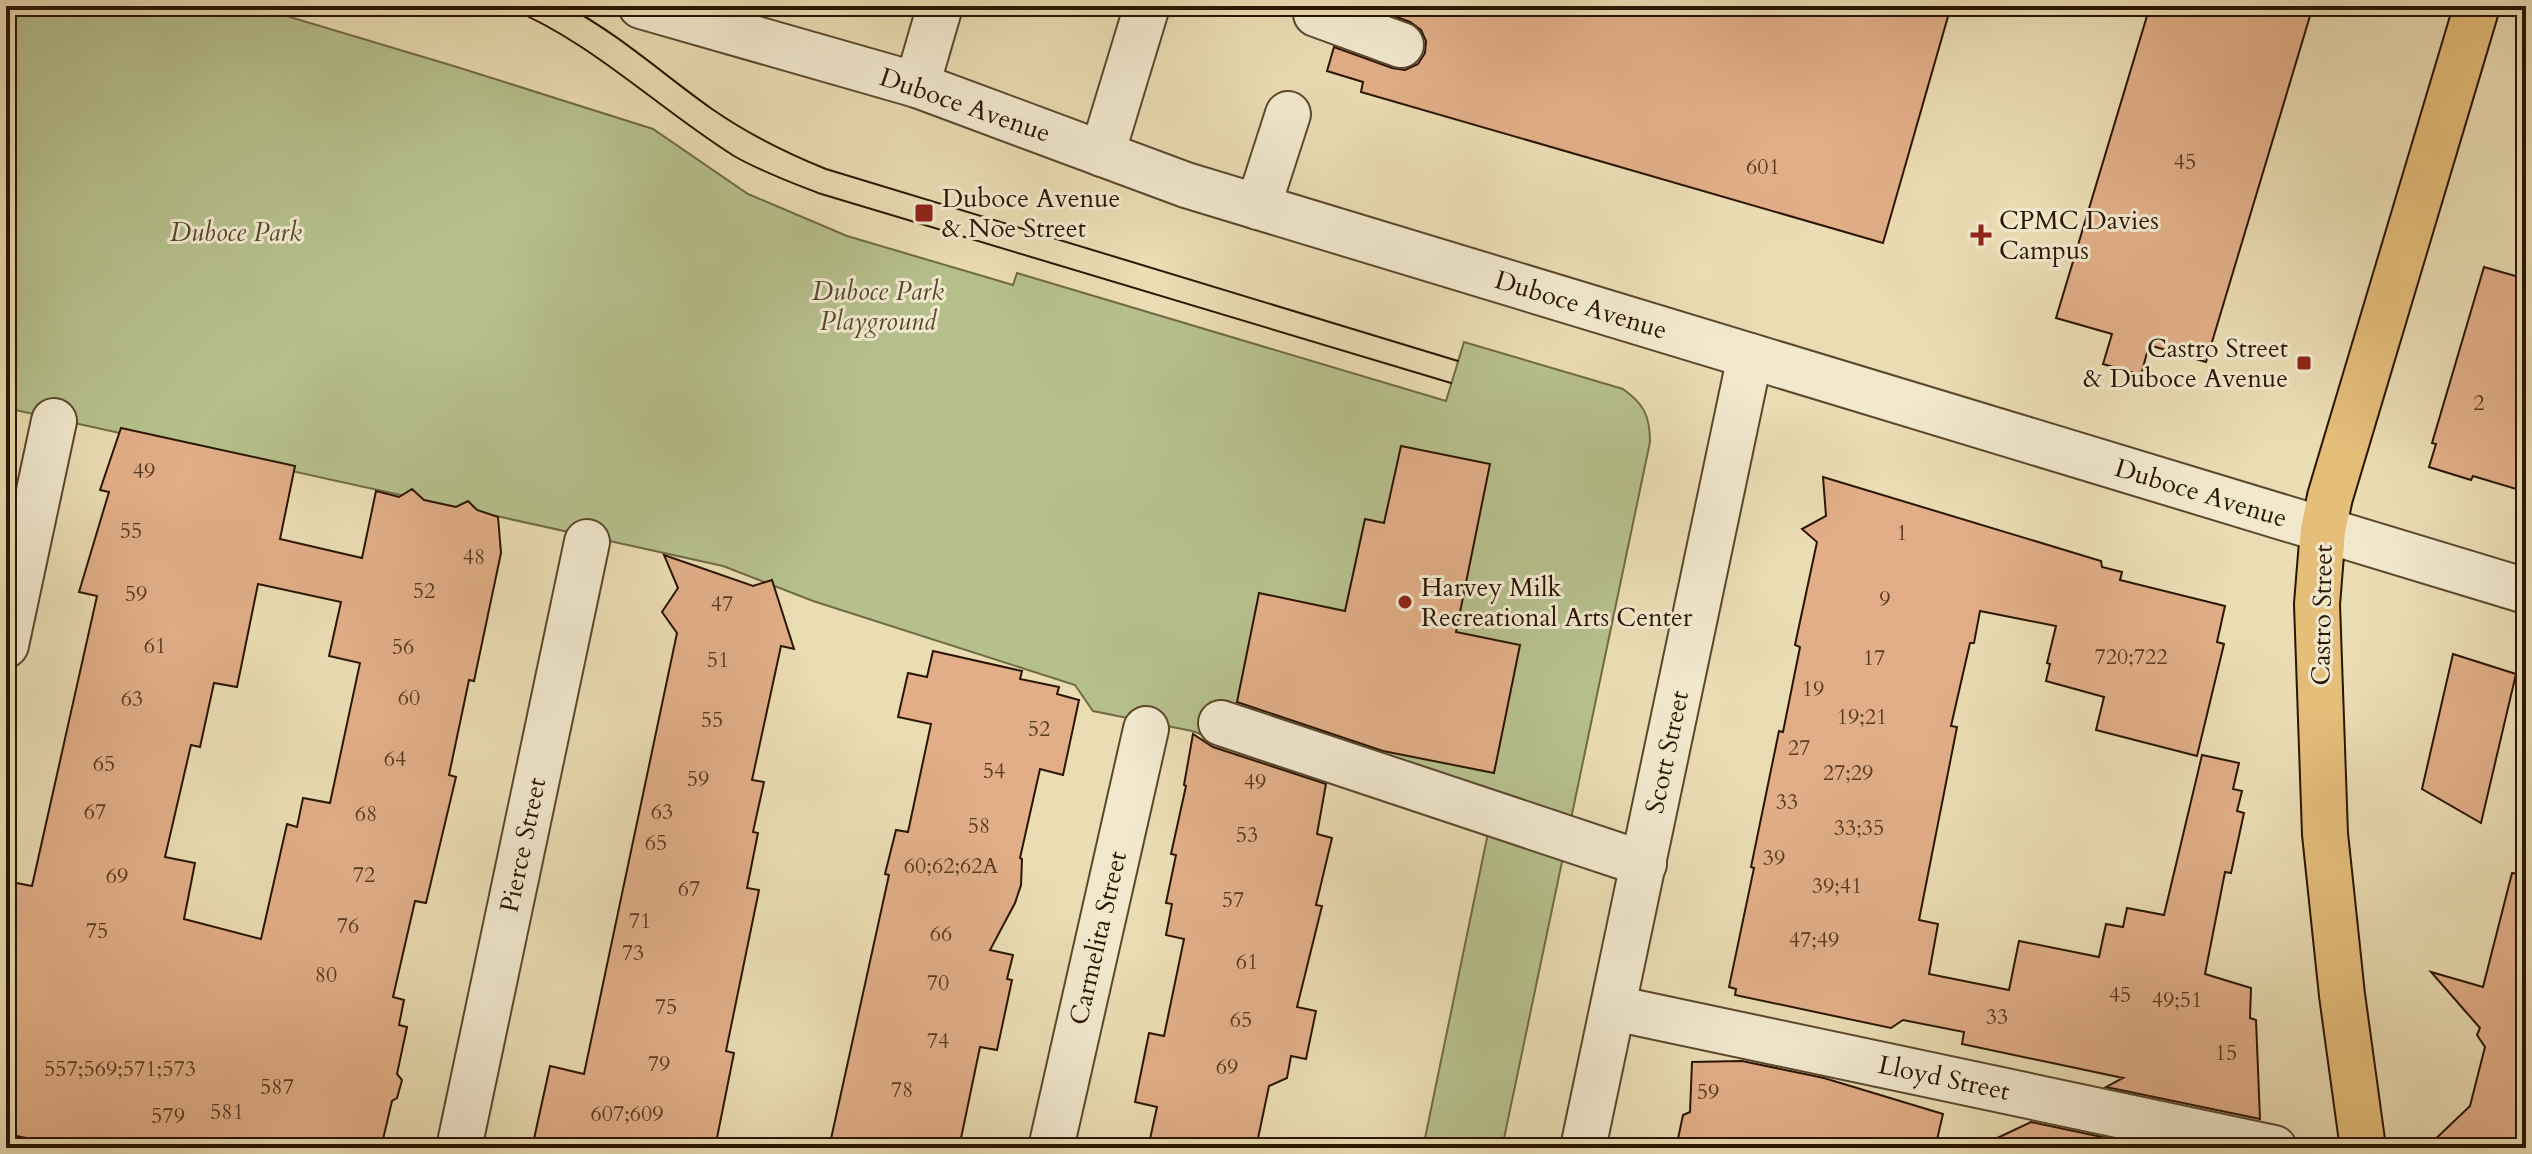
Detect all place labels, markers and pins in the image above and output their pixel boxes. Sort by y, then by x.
place label: Duboce Avenue & Noe Street [942,181,1120,246]
marker: Duboce Avenue & Noe Street [913,202,935,224]
place label: CPMC Davies Campus [1999,203,2159,268]
marker: CPMC Davies Campus [1970,224,1992,246]
place label: Castro Street & Duboce Avenue [2083,331,2288,396]
marker: Castro Street & Duboce Avenue [2295,354,2313,372]
place label: Harvey Milk Recreational Arts Center [1421,570,1693,635]
marker: Harvey Milk Recreational Arts Center [1396,593,1414,611]

